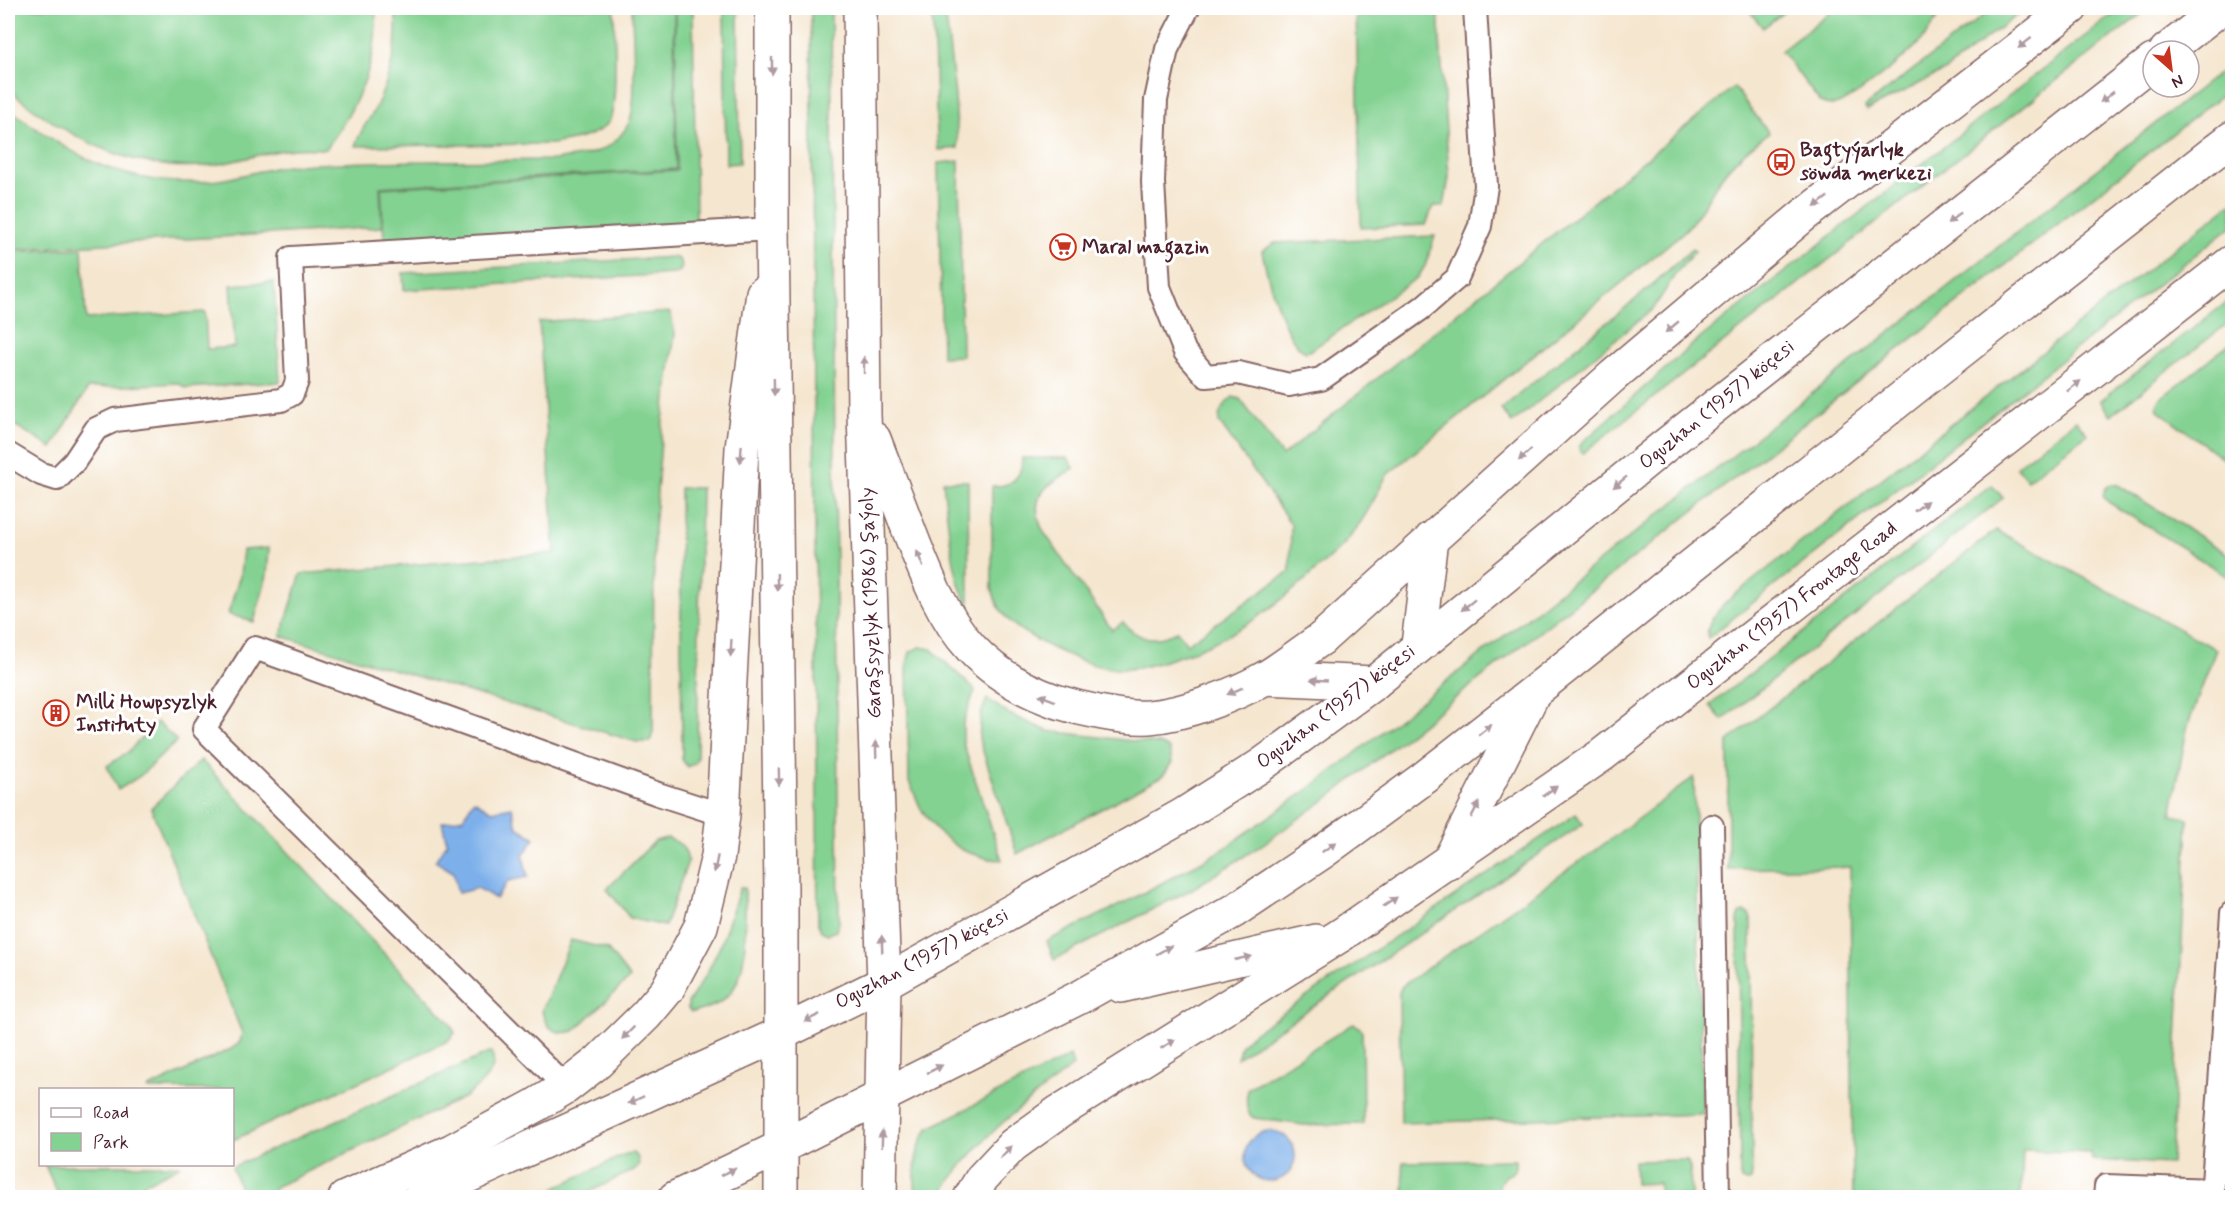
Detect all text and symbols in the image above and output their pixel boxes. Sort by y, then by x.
one-way arrow [2017,37,2033,50]
north arrow [2141,39,2201,99]
one-way arrow [767,56,777,75]
text: N [2168,69,2187,93]
one-way arrow [2099,91,2115,104]
place label: Bagtyýarlyk söwda merkezi [1799,137,1932,187]
bus stop icon: Bagtyýarlyk söwda merkezi [1766,147,1796,177]
one-way arrow [1814,195,1829,207]
one-way arrow [1946,211,1961,223]
supermarket icon: Maral magazin [1048,232,1078,262]
place label: Maral magazin [1082,234,1209,263]
one-way arrow [1664,320,1680,333]
street label: Oguzhan (1957) köçesi [1634,334,1800,476]
one-way arrow [859,356,869,375]
one-way arrow [769,377,779,396]
one-way arrow [2066,379,2082,392]
one-way arrow [737,444,746,463]
one-way arrow [1517,448,1532,462]
one-way arrow [1612,476,1628,489]
street label: Garaşsyzlyk (1986) şaýoly [853,487,889,719]
one-way arrow [1913,500,1928,512]
street label: Oguzhan (1957) Frontage Road [1681,515,1904,698]
one-way arrow [915,550,924,568]
one-way arrow [772,572,782,591]
one-way arrow [1460,598,1476,611]
street label: Oguzhan (1957) köçesi [1251,638,1421,776]
one-way arrow [727,639,736,658]
one-way arrow [1310,676,1329,685]
one-way arrow [1226,686,1244,696]
place label: Milli Howpsyzlyk Instituty [76,689,217,739]
one-way arrow [1038,692,1056,702]
building icon: Milli Howpsyzlyk Instituty [41,698,71,728]
one-way arrow [1477,723,1493,736]
one-way arrow [871,740,880,759]
one-way arrow [774,767,784,786]
one-way arrow [1542,786,1558,797]
one-way arrow [1470,802,1479,819]
one-way arrow [1321,841,1337,853]
one-way arrow [711,854,720,873]
one-way arrow [1381,896,1397,908]
street label: Oguzhan (1957) köçesi [831,902,1013,1016]
one-way arrow [878,935,887,954]
one-way arrow [1156,945,1173,955]
one-way arrow [1234,952,1252,962]
one-way arrow [804,1013,821,1023]
one-way arrow [620,1026,635,1040]
one-way arrow [1160,1038,1176,1049]
one-way arrow [927,1065,944,1074]
legend [39,1088,234,1166]
one-way arrow [627,1096,644,1105]
text: Road [93,1101,129,1125]
one-way arrow [877,1130,887,1149]
text: Park [93,1131,129,1155]
one-way arrow [999,1146,1013,1160]
one-way arrow [719,1168,736,1177]

